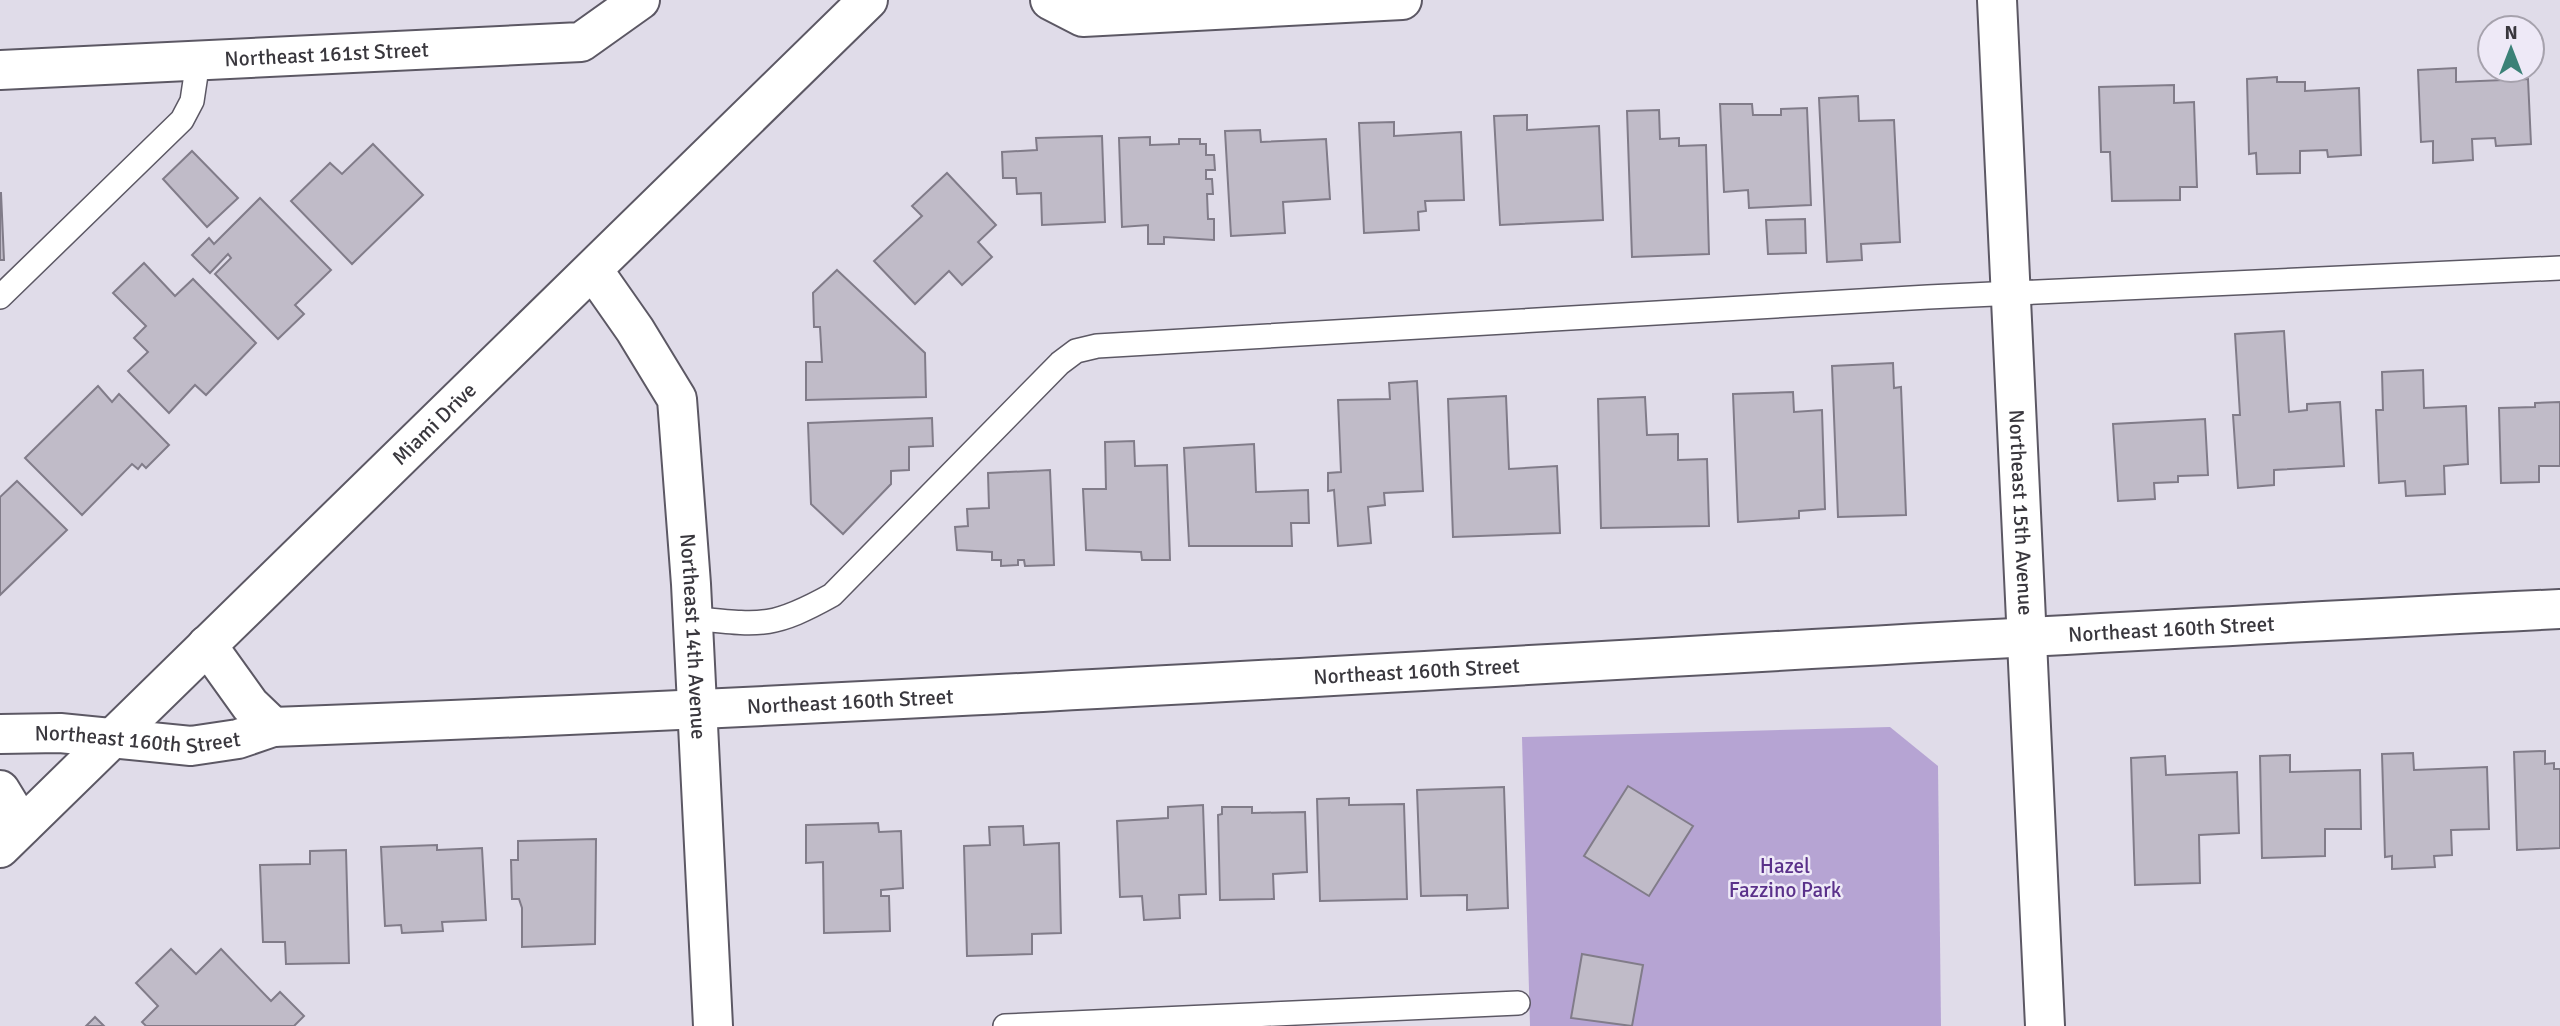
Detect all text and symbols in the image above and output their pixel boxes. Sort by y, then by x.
north arrow [2476,14,2546,84]
text: N [2504,21,2518,45]
street label: Northeast 161st Street [224,36,429,72]
street label: Miami Drive [387,377,482,471]
street label: Northeast 15th Avenue [2003,409,2039,616]
street label: Northeast 14th Avenue [674,532,712,740]
street label: Northeast 160th Street [2067,611,2275,648]
street label: Northeast 160th Street [1313,653,1520,690]
street label: Northeast 160th Street [746,683,954,720]
street label: Northeast 160th Street [34,720,242,760]
park label: Hazel Fazzino Park [1729,853,1842,903]

